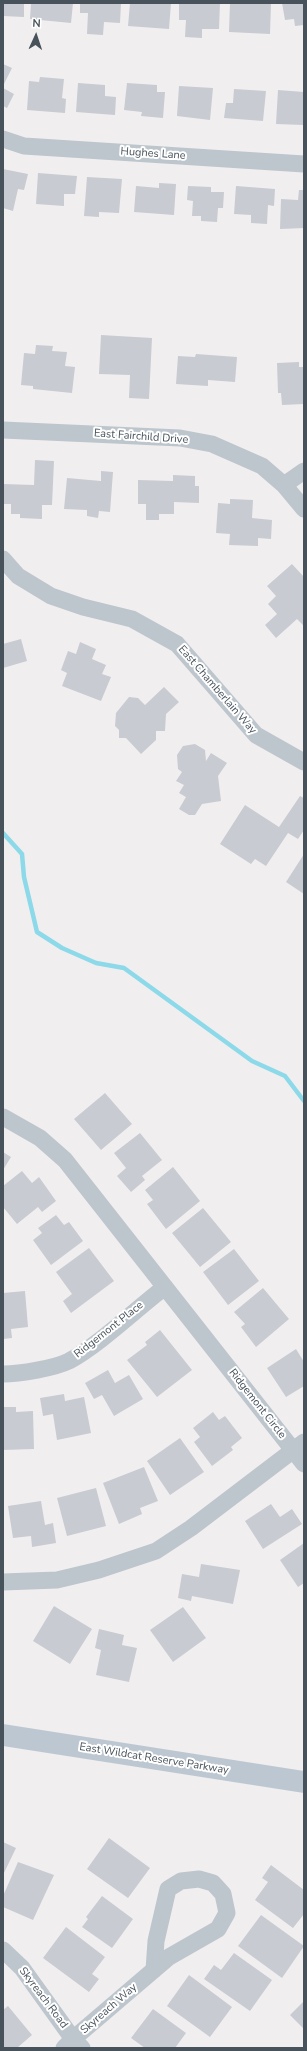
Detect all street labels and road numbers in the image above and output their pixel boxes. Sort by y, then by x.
street label: Hughes Lane [120,145,186,163]
street label: East Fairchild Drive [93,427,189,447]
street label: East Chamberlain Way [175,643,259,737]
street label: Ridgemont Place [72,1299,146,1361]
street label: Ridgemont Circle [226,1366,288,1442]
street label: East Wildcat Reserve Parkway [78,1741,230,1777]
street label: Skyreach Road [16,1965,70,2031]
street label: Skyreach Way [78,1981,140,2037]

